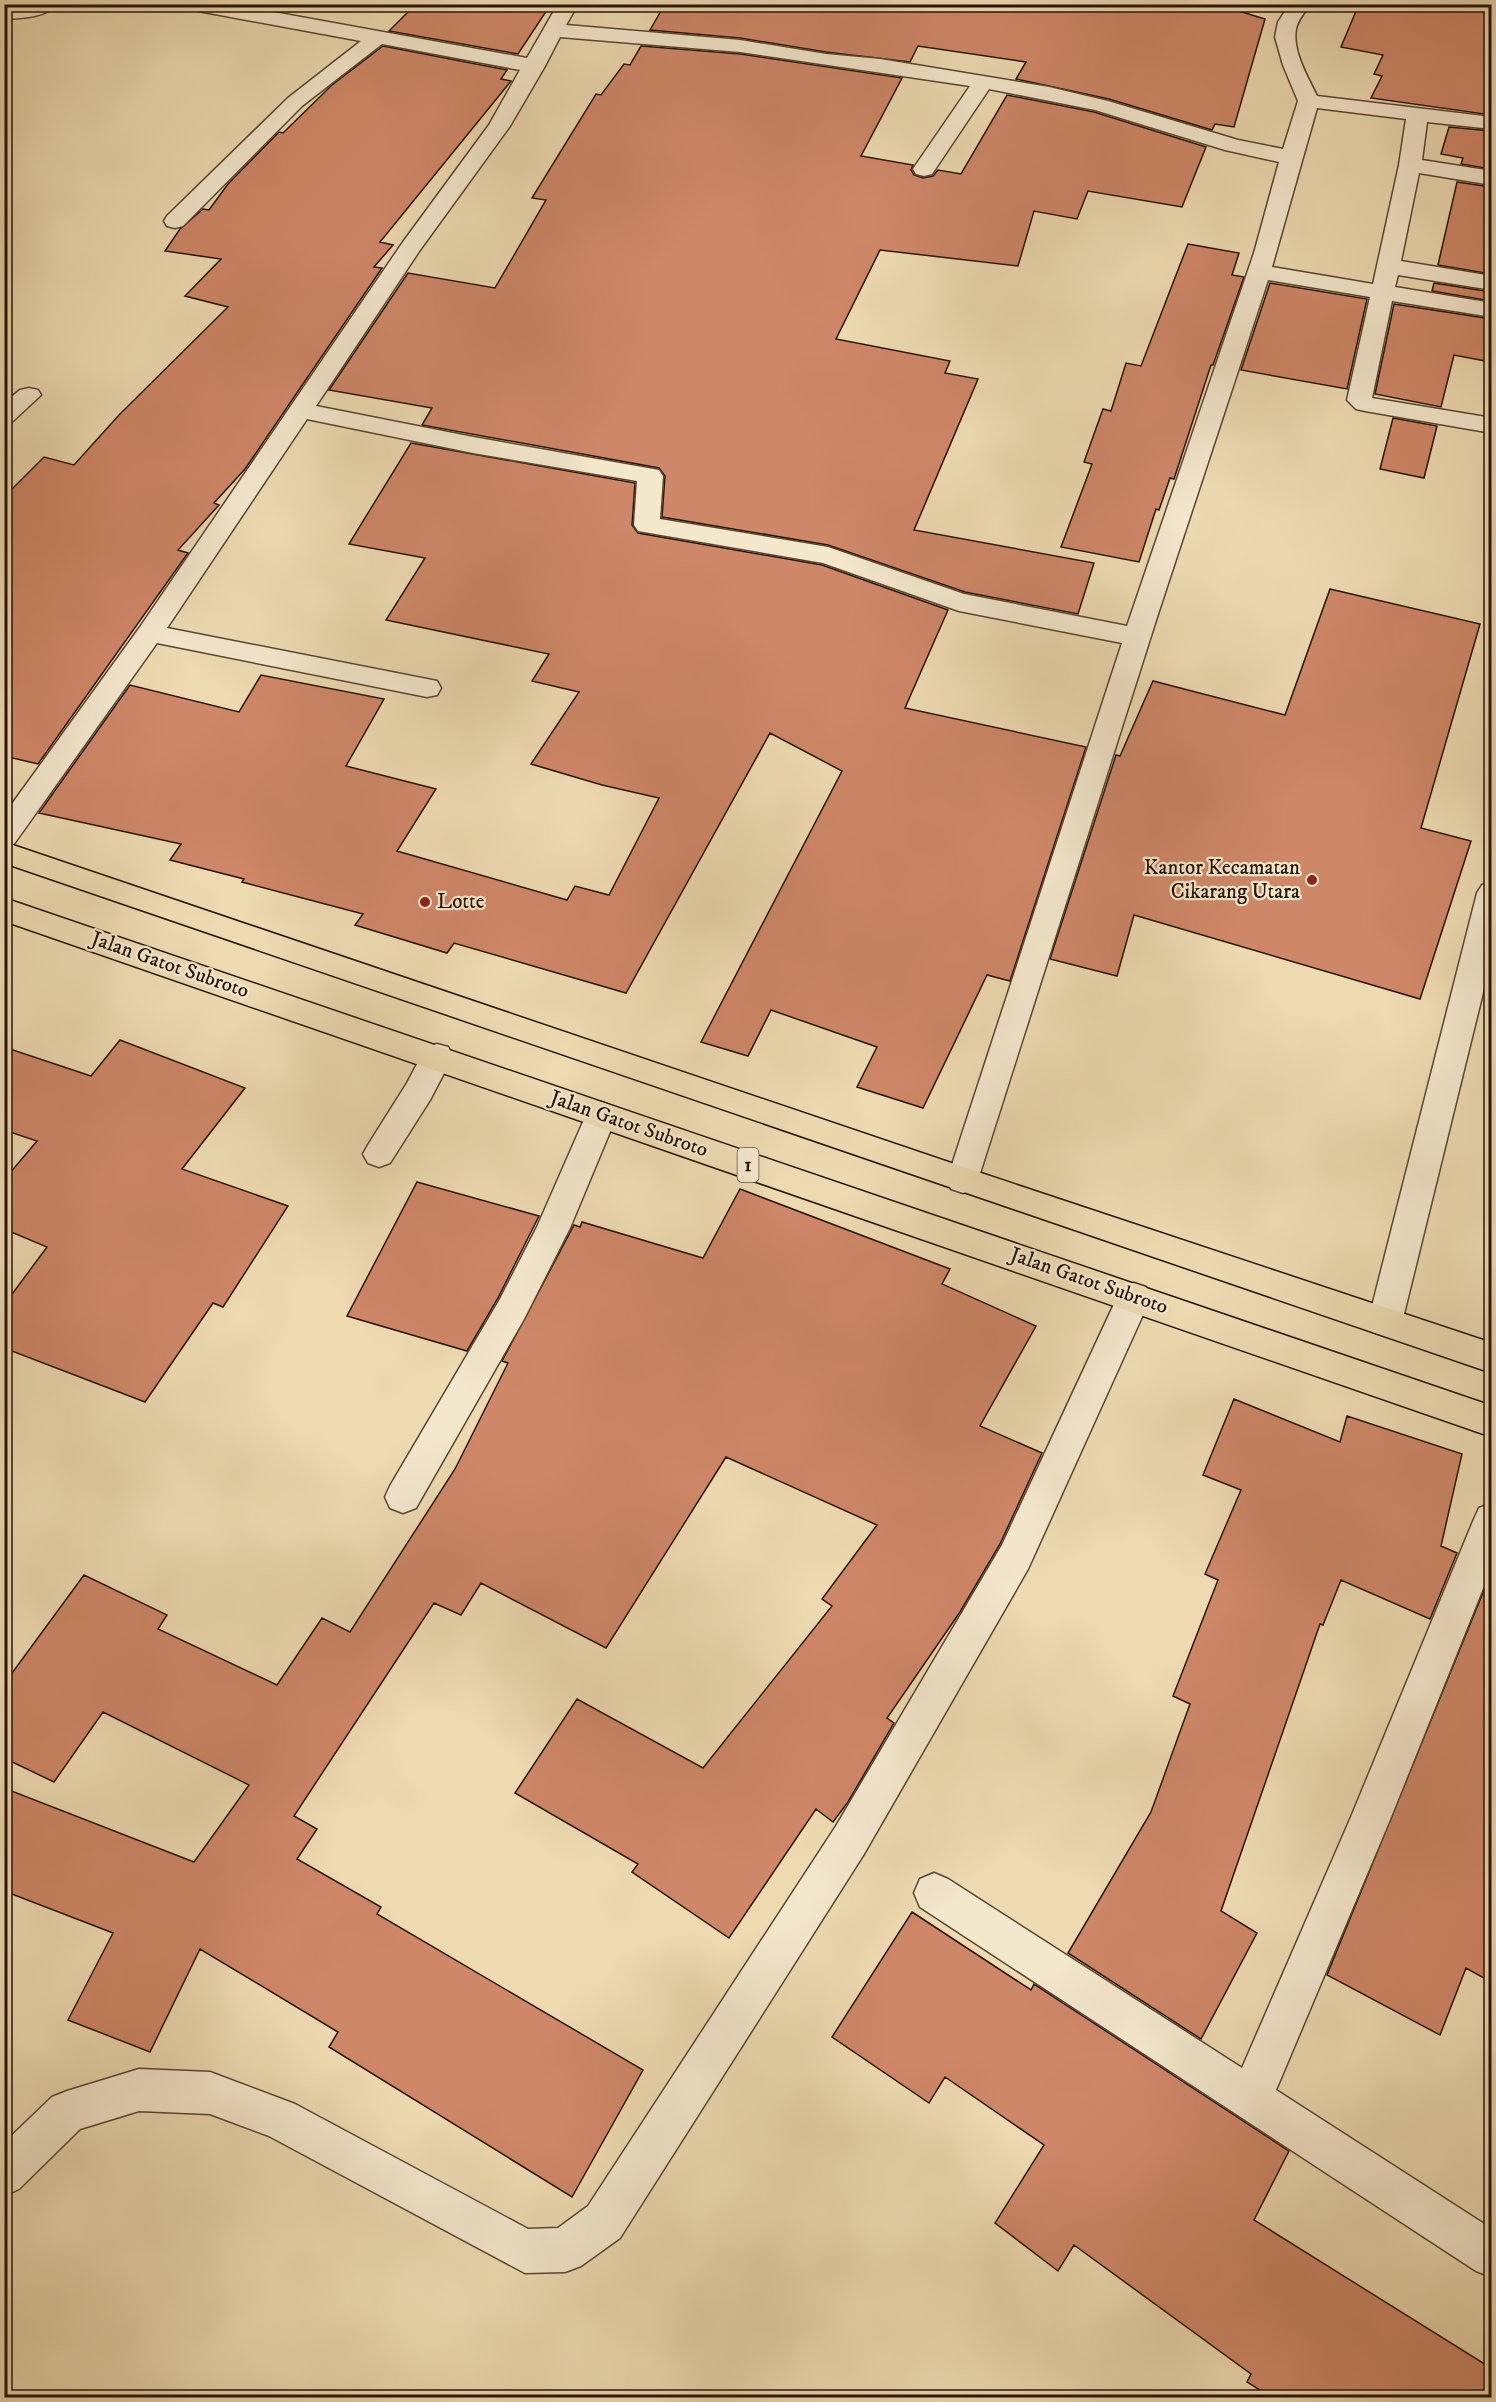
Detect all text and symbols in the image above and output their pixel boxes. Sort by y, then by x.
place label: Kantor Kecamatan Cikarang Utara [1144,855,1300,905]
marker: Kantor Kecamatan Cikarang Utara [1305,873,1319,887]
place label: Lotte [437,889,485,915]
marker: Lotte [418,895,432,909]
street label: Jalan Gatot Subroto [86,925,252,1004]
street label: Jalan Gatot Subroto [545,1084,711,1163]
road number: 1 [738,1148,758,1182]
street label: Jalan Gatot Subroto [1005,1241,1171,1320]

